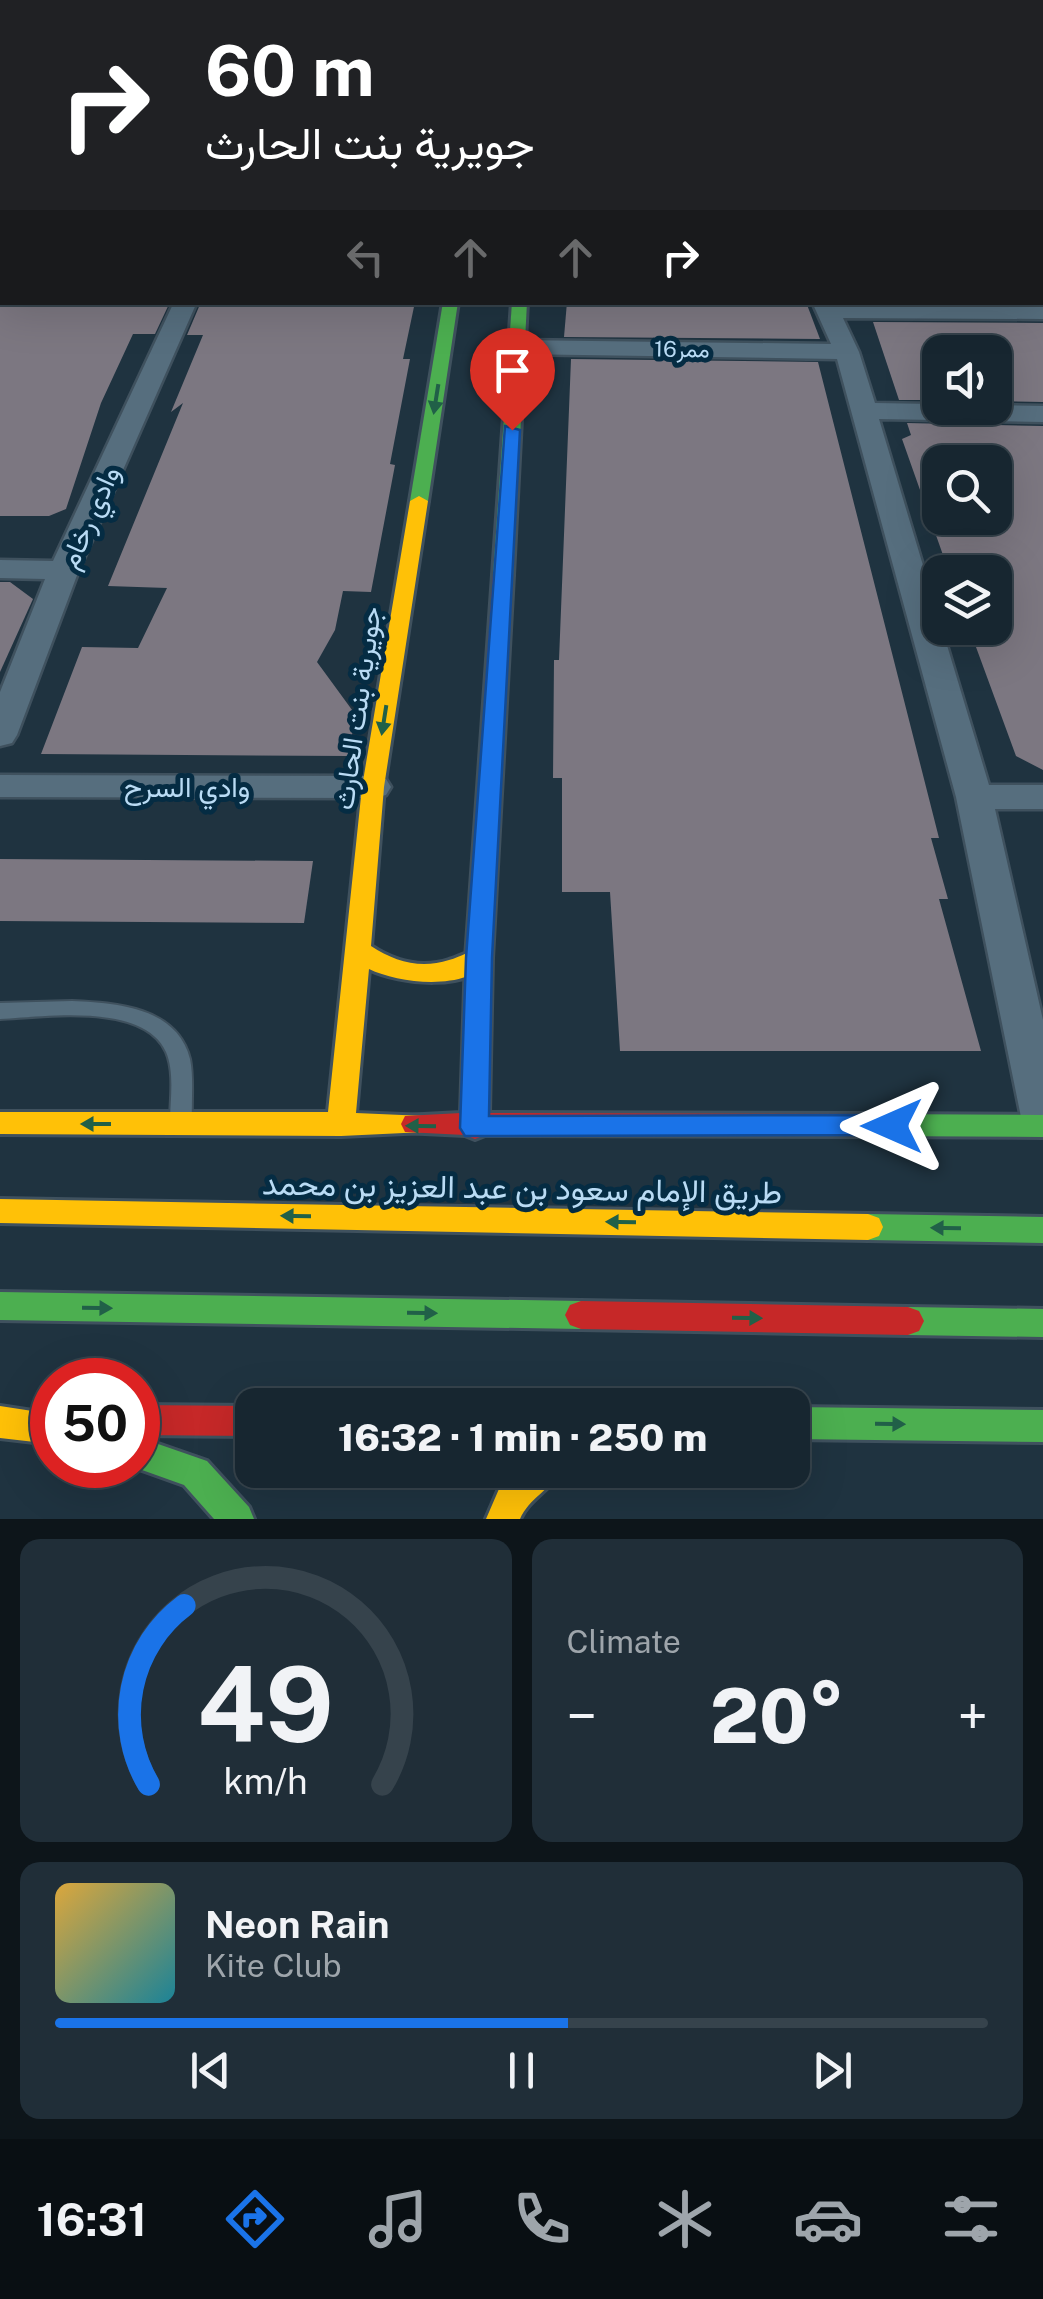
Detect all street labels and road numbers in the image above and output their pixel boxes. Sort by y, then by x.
street label: ممر16 [654,336,710,363]
street label: وادي رخام [51,460,132,576]
street label: جويرية بنت الحارث [326,604,389,812]
street label: وادي السرح [124,770,250,810]
street label: طريق الإمام سعود بن عبد العزيز بن محمد [262,1164,782,1214]

